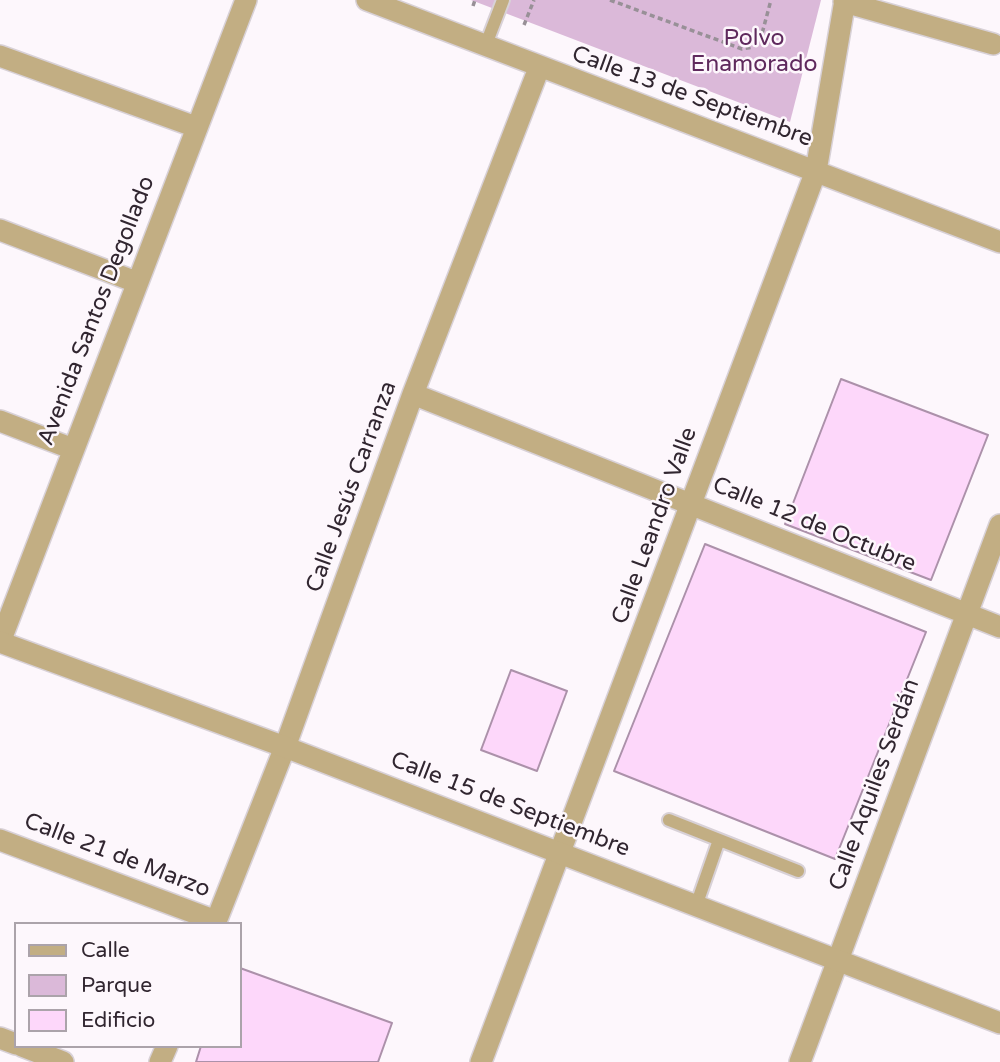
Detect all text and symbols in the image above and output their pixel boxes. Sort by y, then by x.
park label: Polvo Enamorado [691,25,817,79]
street label: Calle 13 de Septiembre [568,41,816,153]
street label: Avenida Santos Degollado [33,172,161,450]
street label: Calle Jesús Carranza [301,378,403,596]
street label: Calle Leandro Valle [607,424,703,628]
street label: Calle 12 de Octubre [708,472,920,578]
street label: Calle Aquiles Serdán [824,675,926,895]
street label: Calle 15 de Septiembre [386,747,634,863]
street label: Calle 21 de Marzo [20,808,214,904]
legend [14,922,242,1048]
text: Calle [81,938,130,963]
text: Parque [81,973,152,998]
text: Edificio [81,1008,155,1033]

